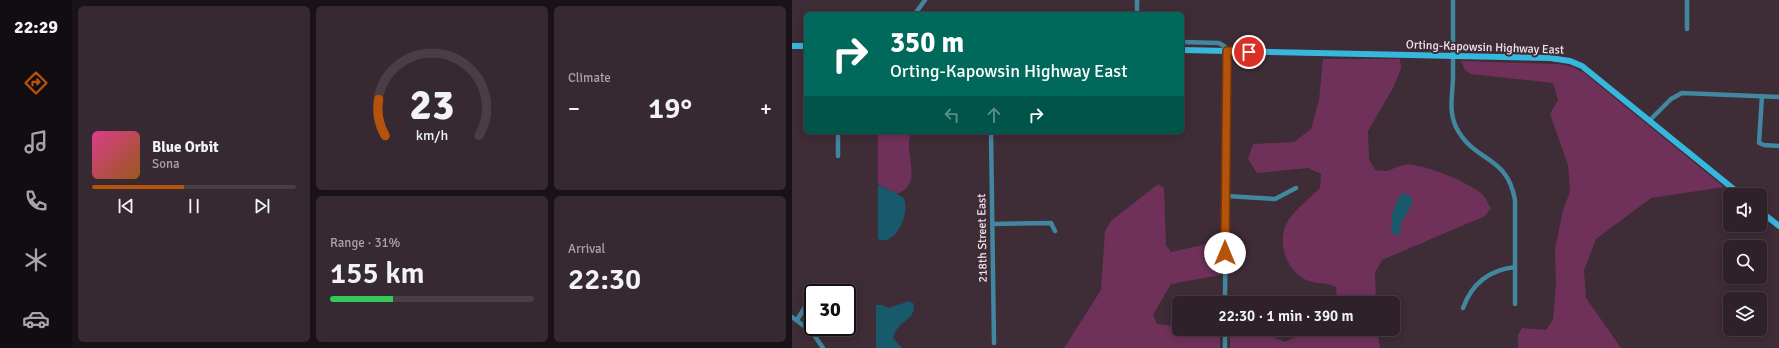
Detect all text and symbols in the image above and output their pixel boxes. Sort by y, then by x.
text: 22:29 [14,16,58,38]
text: 350 m [890,26,964,60]
icon: right [824,28,876,80]
pin [1232,35,1266,69]
street label: Orting-Kapowsin Highway East [1406,37,1564,58]
icon: arrive [1238,41,1260,63]
text: Orting-Kapowsin Highway East [890,60,1127,82]
icon: directions [22,69,50,97]
text: Climate [568,70,611,86]
text: 23 [410,80,454,131]
text: 19° [648,90,692,127]
text: − [568,95,580,122]
text: + [760,95,772,122]
icon: left [941,104,963,126]
icon: ahead [983,104,1005,126]
icon: right [1025,104,1047,126]
text: km/h [416,126,448,143]
icon: music [22,128,50,156]
text: Blue Orbit [152,138,219,156]
text: Sona [152,156,180,172]
icon: phone [22,187,50,215]
map controls [1723,188,1767,336]
button: sound [1723,188,1767,232]
street label: 218th Street East [974,193,991,283]
icon: previous [115,195,137,217]
icon: pause [183,195,205,217]
icon: next [251,195,273,217]
position arrow [1204,232,1246,274]
text: Range · 31% [330,235,400,251]
button: search [1723,240,1767,284]
text: Arrival [568,241,605,257]
icon: climate [22,246,50,274]
text: 155 km [330,255,425,292]
text: 22:30 [568,261,641,298]
speed limit sign: 30 [804,284,856,336]
button: layers [1723,292,1767,336]
icon: car [22,305,50,333]
text: 22:30 · 1 min · 390 m [1219,307,1353,325]

